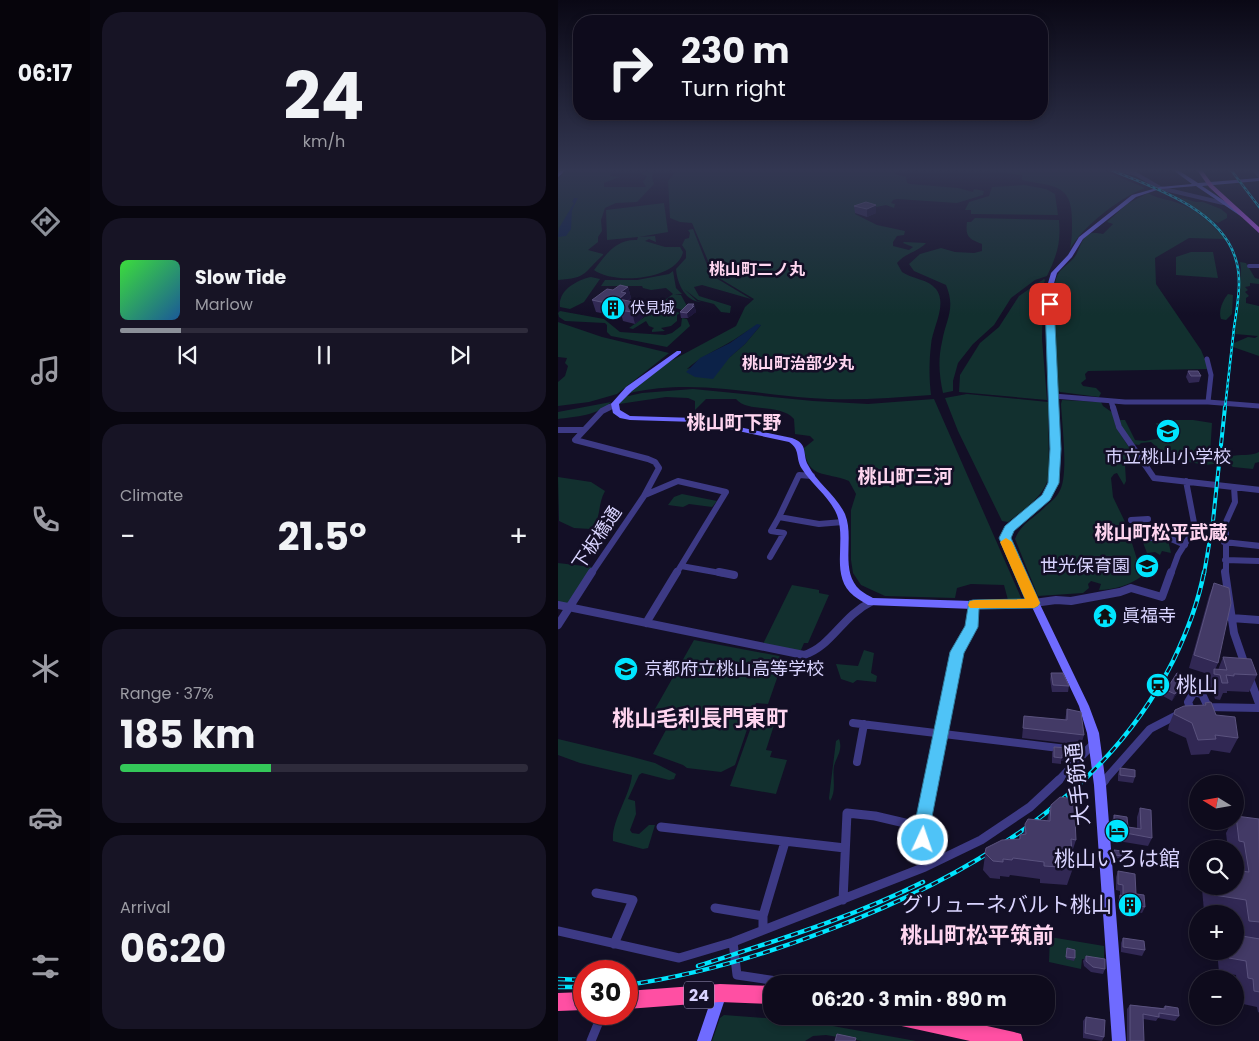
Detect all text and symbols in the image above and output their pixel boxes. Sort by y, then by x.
text: 230 m [681,26,789,75]
icon: right [598,35,663,100]
text: 24 [283,51,365,142]
text: 06:17 [18,58,72,89]
text: Turn right [681,73,786,104]
text: km/h [303,130,345,153]
icon: directions [28,204,63,239]
district label: 桃山町二ノ丸 [709,258,805,281]
text: Slow Tide [195,264,286,291]
pin [1029,283,1071,325]
icon: arrive [1036,290,1064,318]
text: Marlow [195,293,253,316]
building icon: 伏見城 [600,295,626,321]
place label: 伏見城 [630,297,675,318]
icon: previous [174,341,202,369]
icon: pause [310,341,338,369]
icon: next [446,341,474,369]
district label: 桃山町治部少丸 [742,352,854,375]
icon: music [28,353,63,388]
district label: 桃山町下野 [686,409,782,436]
school or university icon: 市立桃山小学校 [1155,418,1181,444]
place label: 市立桃山小学校 [1105,444,1231,469]
district label: 桃山町三河 [857,463,953,490]
text: Climate [120,484,183,507]
street label: 下板橋通 [566,501,627,575]
icon: phone [28,502,63,537]
text: 21.5° [278,510,367,563]
text: − [120,517,135,556]
text: + [509,517,528,556]
district label: 桃山町松平武蔵 [1094,519,1228,546]
place label: 世光保育園 [1040,553,1130,578]
school or university icon: 世光保育園 [1134,553,1160,579]
temple icon: 眞福寺 [1092,603,1118,629]
place label: 眞福寺 [1122,603,1176,628]
icon: climate [28,651,63,686]
school or university icon: 京都府立桃山高等学校 [613,656,639,682]
place label: 京都府立桃山高等学校 [644,656,824,681]
place label: 桃山 [1176,670,1218,699]
station icon: 桃山 [1145,672,1171,698]
text: Range · 37% [120,682,214,705]
district label: 桃山毛利長門東町 [612,703,788,734]
text: 185 km [120,708,255,761]
street label: 大手筋通 [1059,741,1096,827]
north arrow [1189,775,1244,830]
map controls [1189,775,1244,1025]
icon: car [28,800,63,835]
position arrow [896,813,948,865]
hotel icon: 桃山いろは館 [1104,818,1130,844]
button: search [1189,840,1244,895]
place label: 桃山いろは館 [1054,844,1180,873]
place label: グリューネバルト桃山 [902,890,1112,919]
building icon: グリューネバルト桃山 [1117,892,1143,918]
text: Arrival [120,896,170,919]
button: + [1189,905,1244,960]
district label: 桃山町松平筑前 [900,920,1054,951]
text: 06:20 [120,922,226,975]
icon: filters [28,949,63,984]
speed limit sign: 30 [573,960,638,1025]
button: − [1189,970,1244,1025]
road number: 24 [684,982,714,1008]
text: 06:20 · 3 min · 890 m [811,986,1007,1013]

